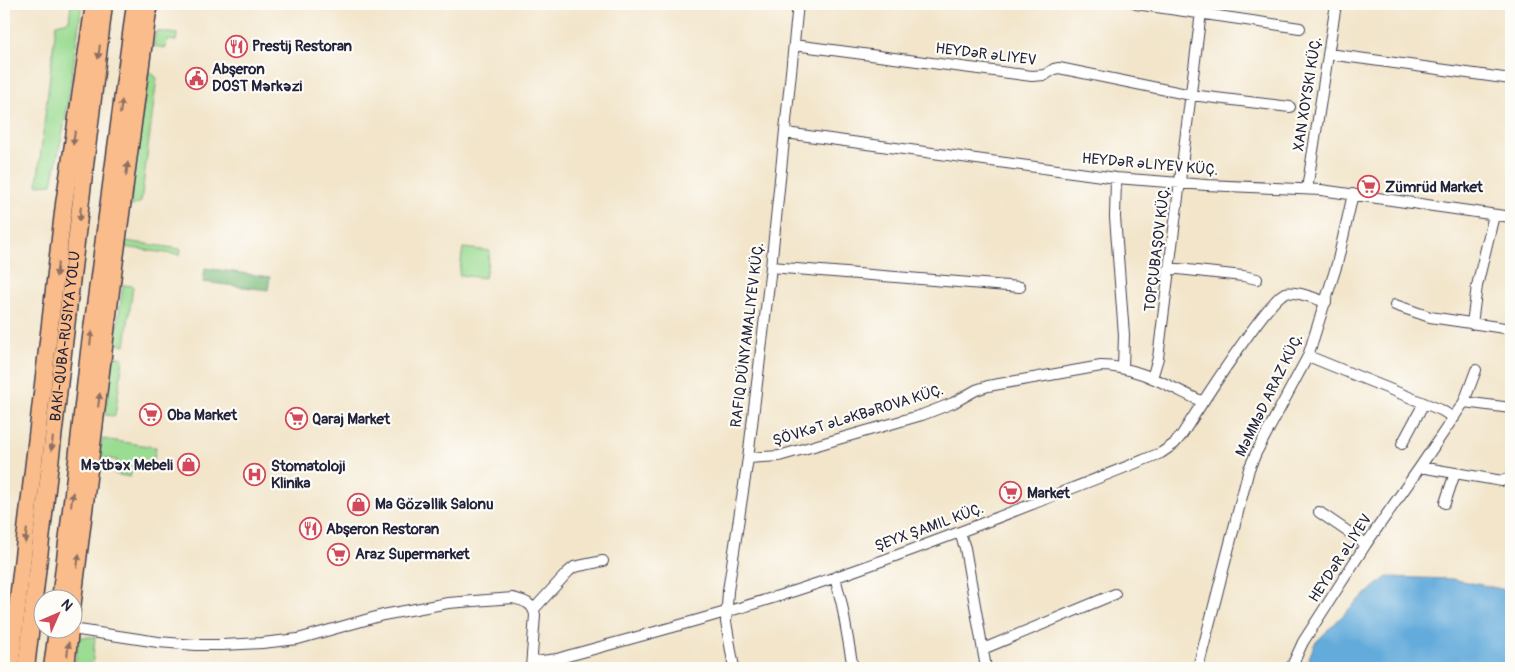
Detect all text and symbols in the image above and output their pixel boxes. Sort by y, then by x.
restaurant icon: Prestij Restoran [224,34,248,58]
street label: XAN XOYSKI KÜÇ. [1289,36,1326,153]
place label: Prestij Restoran [252,37,353,56]
street label: HEYDƏR ƏLIYEV [934,39,1037,70]
one-way arrow [95,44,103,60]
place label: Abşeron DOST Mərkəzi [212,60,302,96]
public building icon: Abşeron DOST Mərkəzi [184,66,208,90]
one-way arrow [117,99,125,115]
one-way arrow [69,131,77,147]
street label: HEYDƏR ƏLIYEV KÜÇ. [1081,149,1219,180]
one-way arrow [123,161,131,177]
supermarket icon: Zümrüd Market [1357,175,1381,199]
place label: Zümrüd Market [1385,178,1484,197]
street label: TOPÇUBAŞOV KÜÇ. [1140,185,1175,313]
one-way arrow [76,206,84,222]
street label: RAFIQ DÜNYAMALIYEV KÜÇ. [727,241,768,429]
street label: BAKI-QUBA-RUSIYA YOLU [46,250,85,423]
one-way arrow [52,262,60,278]
one-way arrow [87,329,95,345]
street label: MƏMMƏD ARAZ KÜÇ. [1231,331,1307,460]
street label: ŞÖVKƏT ƏLƏKBƏROVA KÜÇ. [770,380,946,451]
one-way arrow [95,392,103,408]
supermarket icon: Oba Market [139,403,163,427]
place label: Oba Market [167,406,238,425]
supermarket icon: Qaraj Market [284,407,308,431]
place label: Qaraj Market [312,410,391,429]
one-way arrow [48,437,56,453]
shop icon: Mətbəx Mebeli [177,453,201,477]
place label: Mətbəx Mebeli [81,456,173,475]
place label: Stomatoloji Klinika [271,457,345,493]
hospital icon: Stomatoloji Klinika [243,463,267,487]
supermarket icon: Market [999,481,1023,505]
place label: Market [1027,484,1071,503]
one-way arrow [68,491,76,507]
shop icon: Ma Gözəllik Salonu [347,492,371,516]
place label: Ma Gözəllik Salonu [375,495,494,514]
street label: ŞEYX ŞAMIL KÜÇ. [872,499,986,556]
street label: HEYDƏR ƏLIYEV [1305,511,1376,606]
restaurant icon: Abşeron Restoran [298,517,322,541]
place label: Abşeron Restoran [326,520,440,539]
one-way arrow [22,528,30,544]
supermarket icon: Araz Supermarket [327,542,351,566]
place label: Araz Supermarket [355,545,471,564]
one-way arrow [74,553,82,569]
north arrow [32,590,82,640]
text: N [57,596,76,615]
one-way arrow [64,641,72,657]

